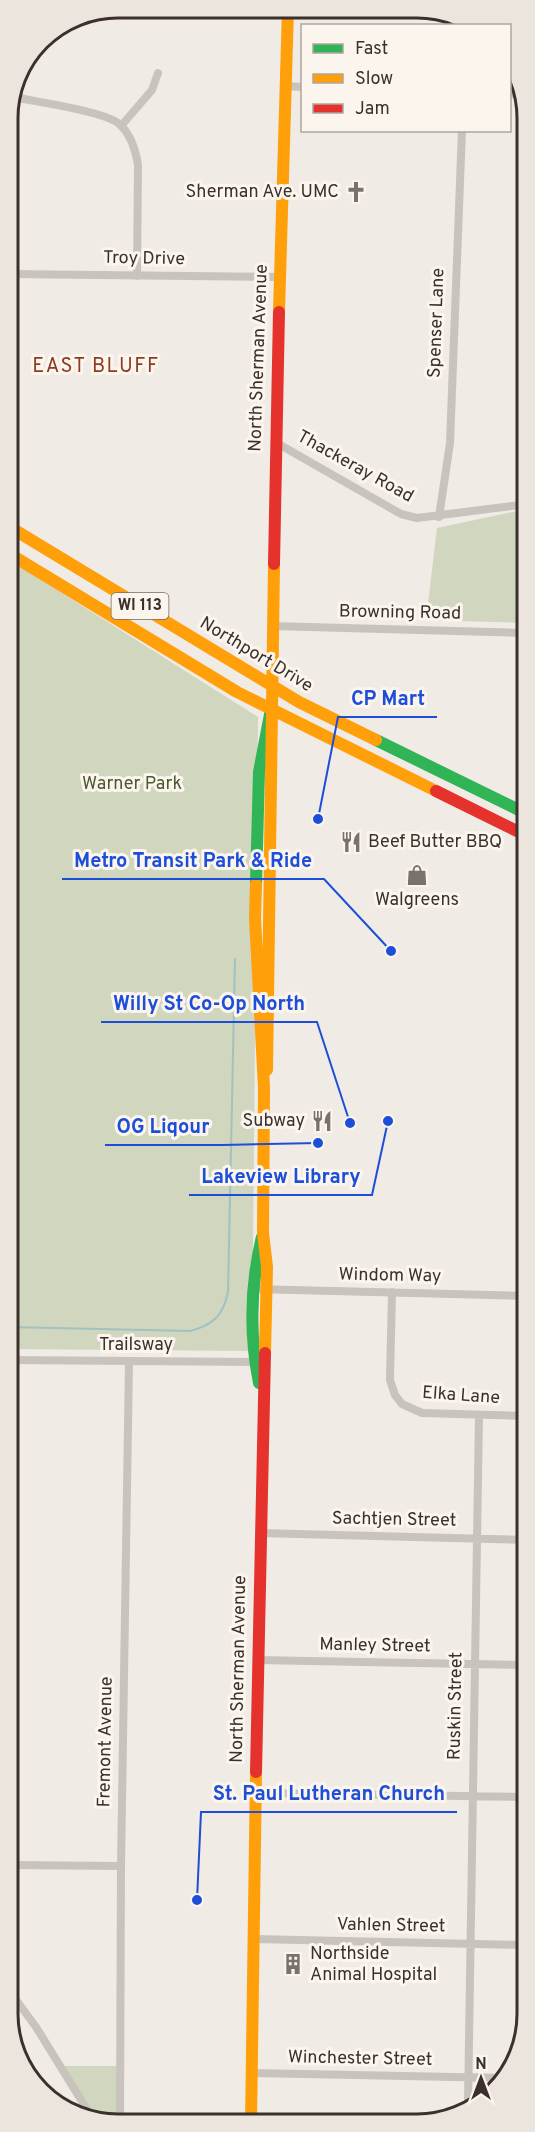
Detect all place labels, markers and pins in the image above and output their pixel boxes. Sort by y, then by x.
church icon: Sherman Ave. UMC [344,180,368,204]
place label: Sherman Ave. UMC [186,181,339,204]
callout: CP Mart [338,679,437,717]
restaurant icon: Beef Butter BBQ [339,830,363,854]
place label: Beef Butter BBQ [368,831,502,854]
callout: Metro Transit Park & Ride [62,841,324,879]
shop icon: Walgreens [405,863,429,887]
place label: Walgreens [375,889,459,912]
callout: Willy St Co-Op North [101,984,317,1022]
callout: OG Liqour [105,1107,222,1145]
restaurant icon: Subway [310,1109,334,1133]
place label: Subway [243,1110,305,1133]
callout: Lakeview Library [189,1157,372,1195]
callout: St. Paul Lutheran Church [201,1774,457,1812]
place label: Northside Animal Hospital [310,1943,437,1987]
building icon: Northside Animal Hospital [281,1952,305,1976]

